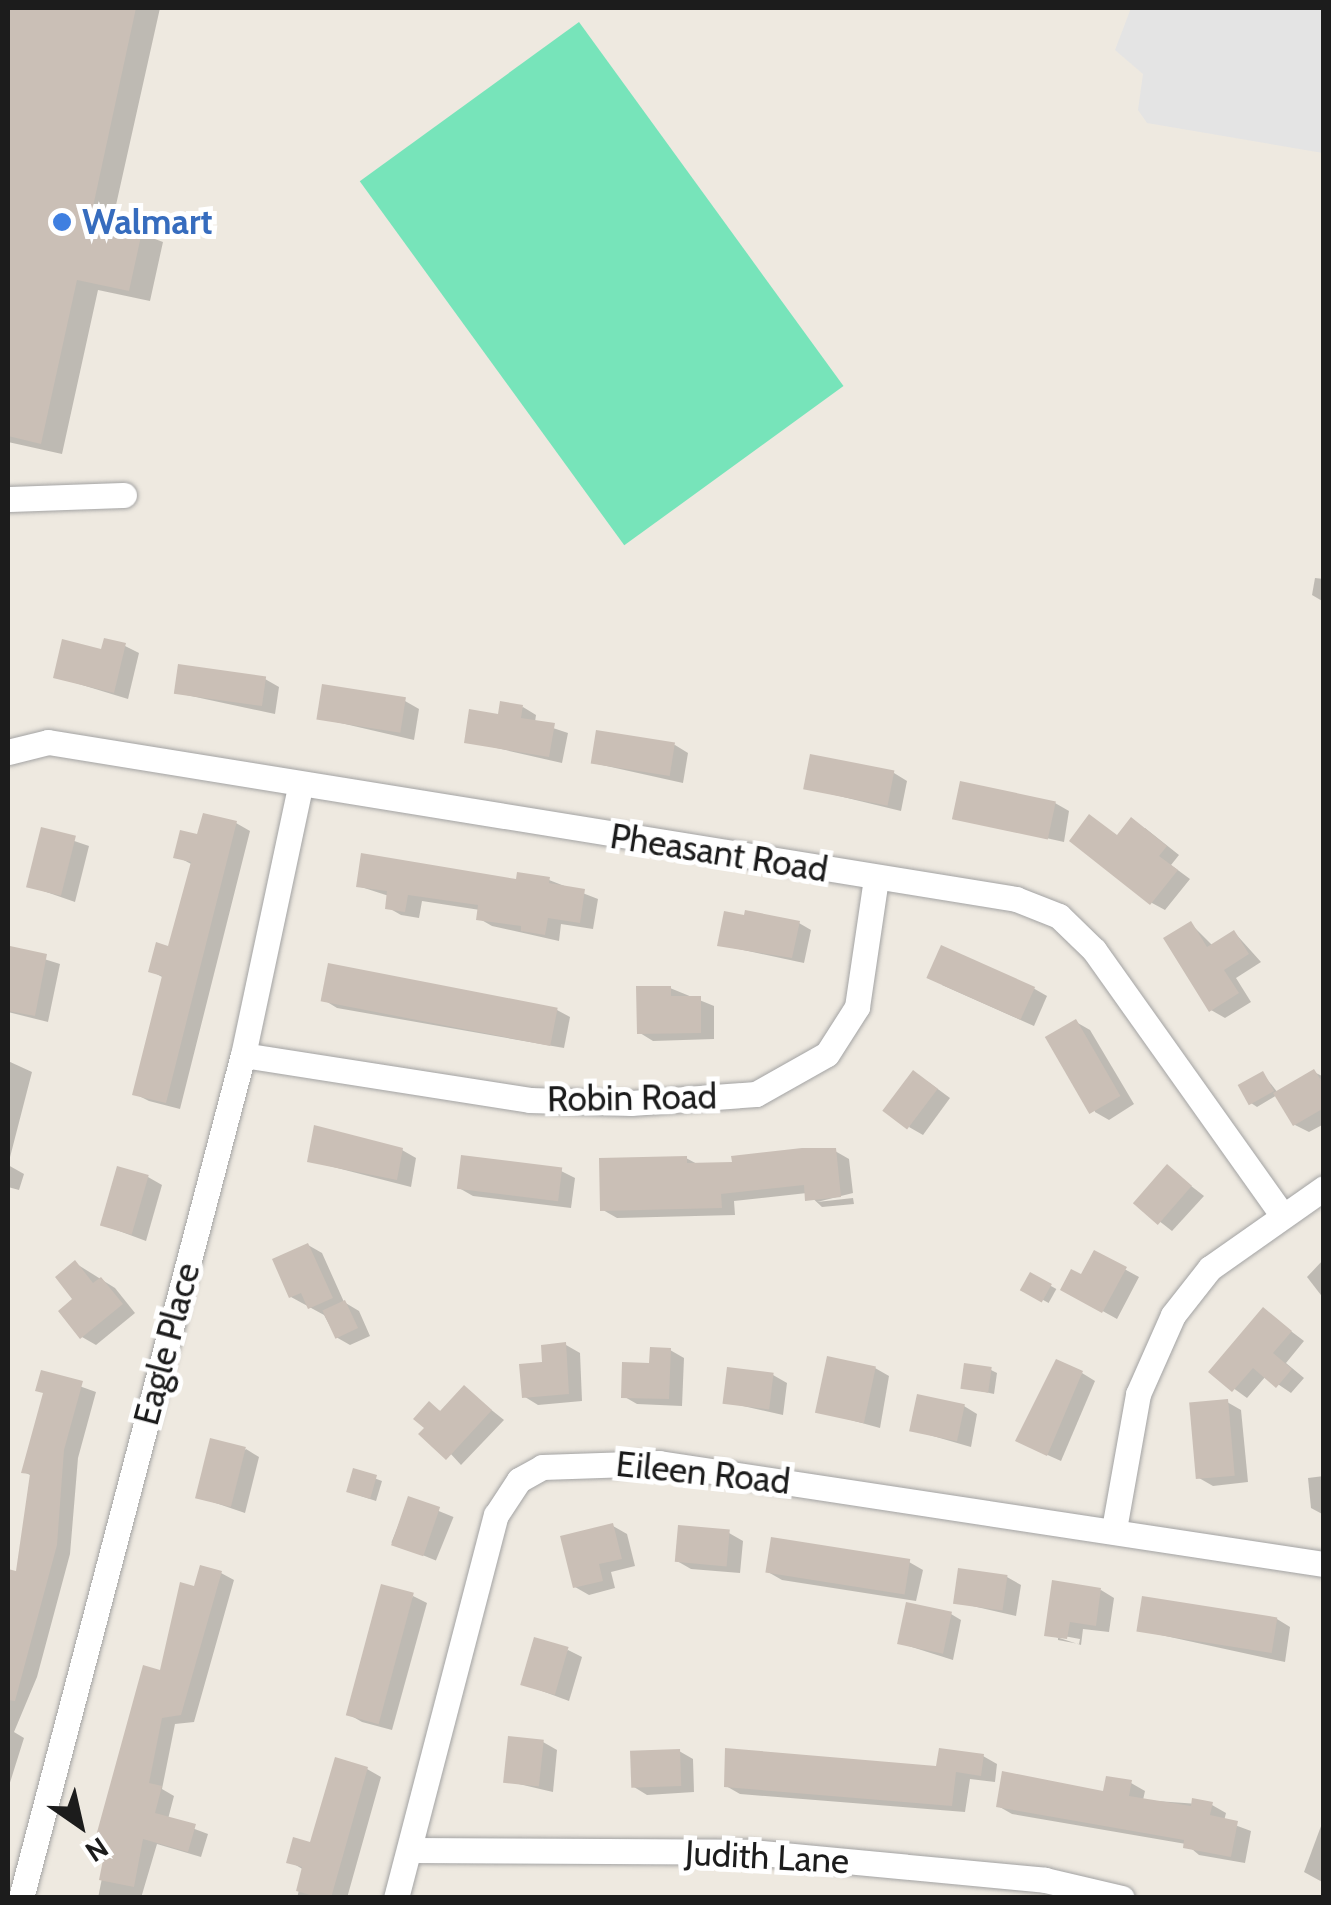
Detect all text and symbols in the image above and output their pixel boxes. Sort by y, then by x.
place label: Walmart [82,201,213,243]
marker: Walmart [51,211,73,233]
street label: Pheasant Road [607,815,831,891]
street label: Robin Road [547,1076,717,1120]
street label: Eagle Place [125,1258,209,1430]
street label: Eileen Road [614,1443,792,1503]
north arrow [30,1775,130,1875]
text: N [79,1830,114,1869]
street label: Judith Lane [684,1832,850,1882]

